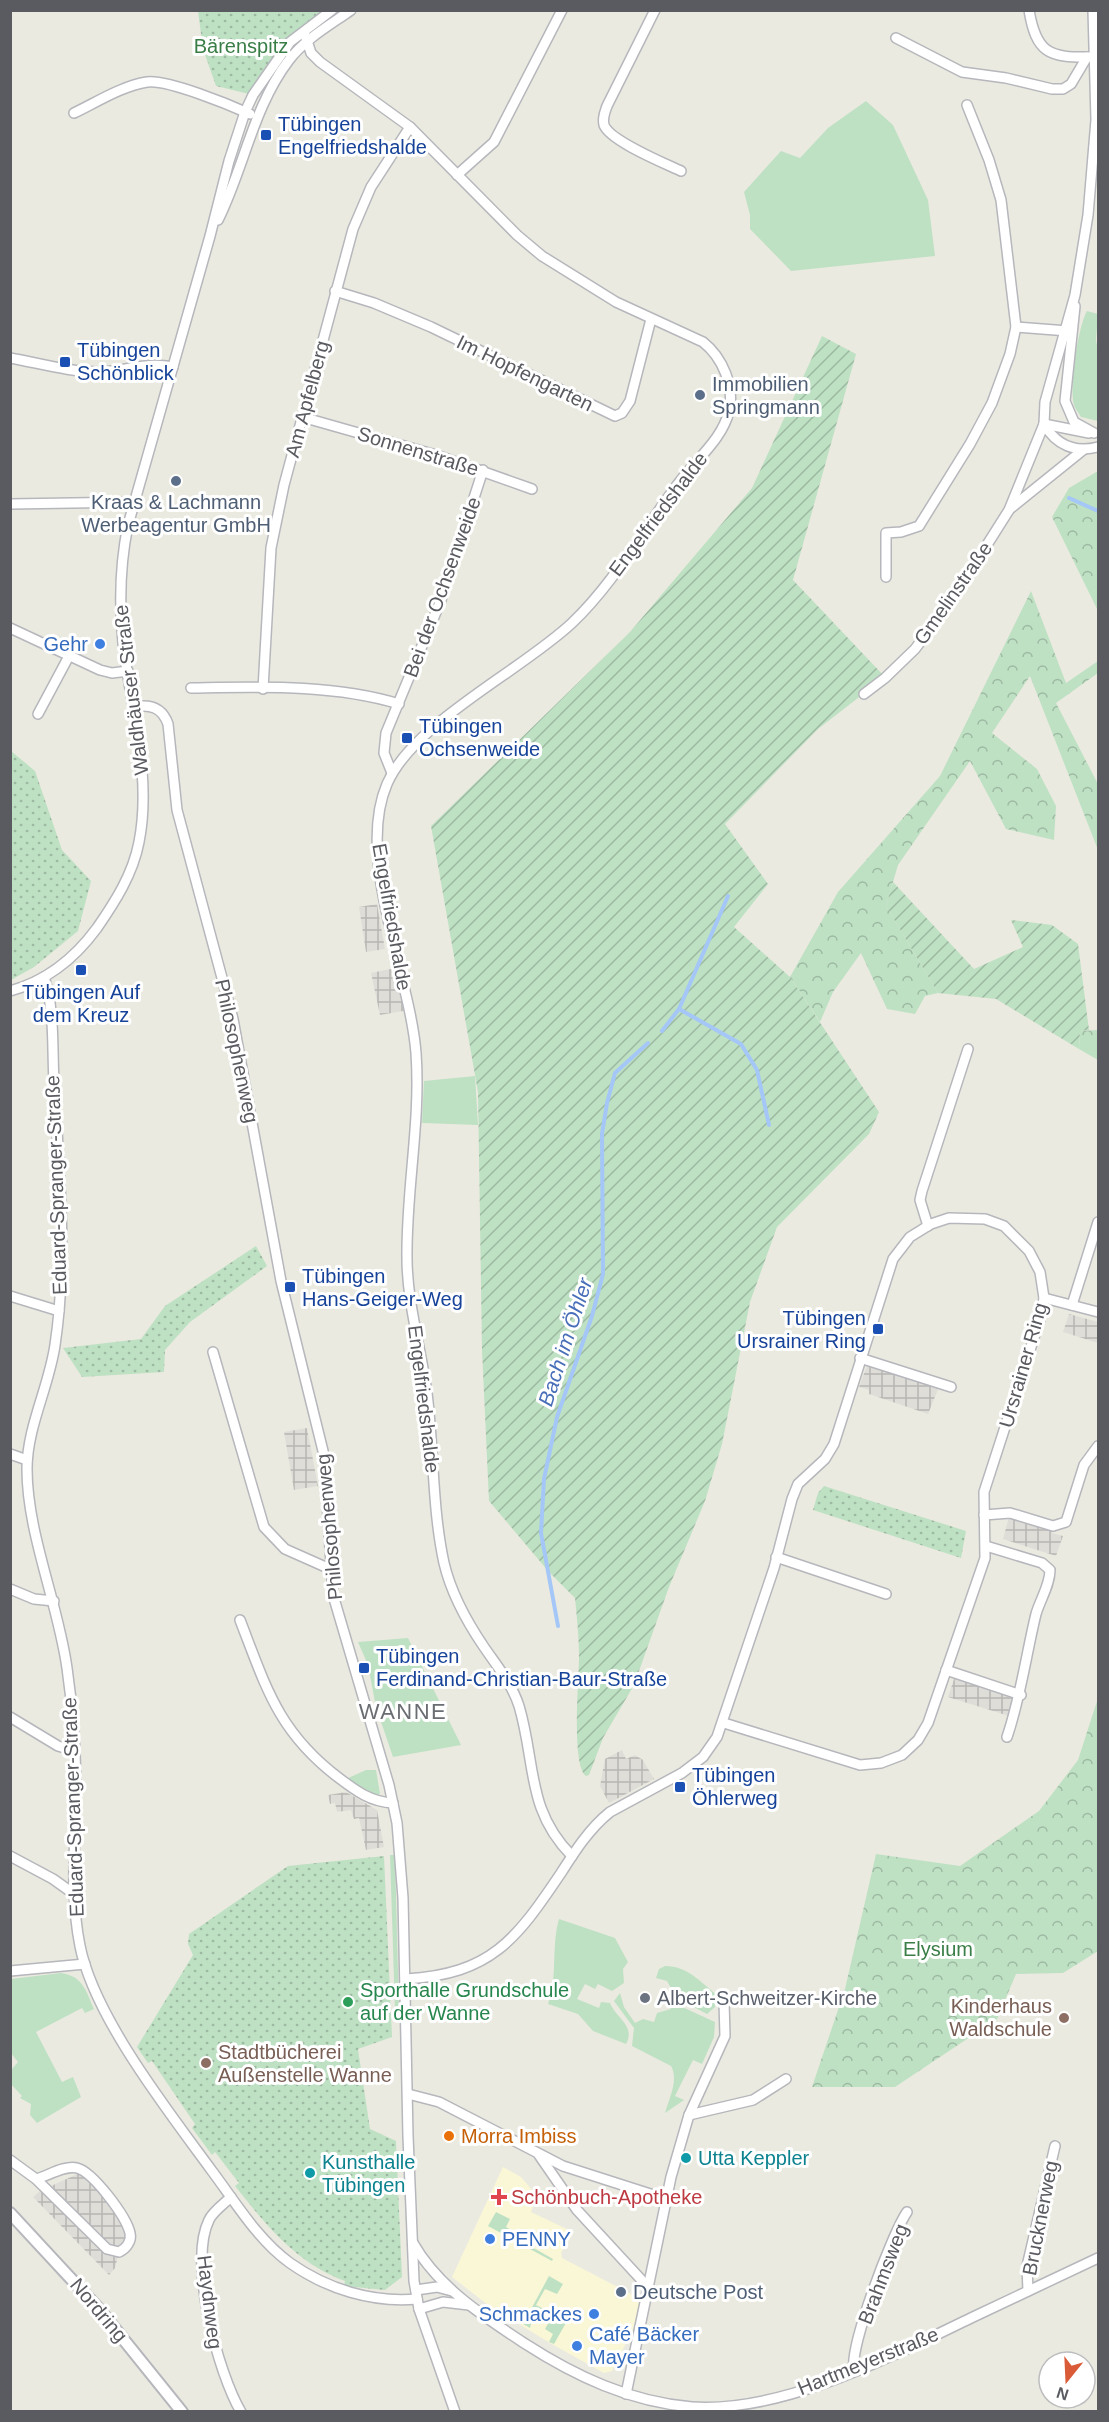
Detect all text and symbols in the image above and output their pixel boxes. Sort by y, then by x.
park label: Bärenspitz [194,35,288,57]
place label: Tübingen Engelfriedshalde [278,113,427,158]
marker: Tübingen Engelfriedshalde [259,128,273,142]
street label: Im Hopfengarten [453,330,597,416]
street label: Am Apfelberg [281,338,333,460]
place label: Tübingen Schönblick [77,339,175,384]
marker: Tübingen Schönblick [58,355,72,369]
place label: Immobilien Springmann [712,373,820,418]
marker: Immobilien Springmann [693,388,707,402]
street label: Sonnenstraße [355,422,481,480]
street label: Engelfriedshalde [604,448,712,580]
marker: Kraas & Lachmann Werbeagentur GmbH [169,474,183,488]
place label: Kraas & Lachmann Werbeagentur GmbH [81,491,271,536]
street label: Bei der Ochsenweide [399,494,485,680]
street label: Gmelinstraße [910,538,996,648]
street label: Waldhäuser Straße [110,604,152,776]
place label: Gehr [44,633,88,655]
marker: Gehr [93,637,107,651]
place label: Tübingen Ochsenweide [419,715,540,760]
marker: Tübingen Ochsenweide [400,731,414,745]
street label: Engelfriedshalde [368,842,416,992]
marker: Tübingen Auf dem Kreuz [74,963,88,977]
street label: Philosophenweg [211,977,263,1125]
place label: Tübingen Auf dem Kreuz [22,981,140,1026]
street label: Eduard-Spranger-Straße [41,1075,71,1295]
place label: Tübingen Hans-Geiger-Weg [302,1265,463,1310]
water label: Bach im Öhler [534,1274,597,1409]
marker: Tübingen Hans-Geiger-Weg [283,1280,297,1294]
street label: Ursrainer Ring [995,1300,1051,1430]
place label: Tübingen Ursrainer Ring [737,1307,866,1352]
marker: Tübingen Ursrainer Ring [871,1322,885,1336]
street label: Engelfriedshalde [404,1324,444,1474]
street label: Philosophenweg [312,1453,346,1601]
place label: Tübingen Ferdinand-Christian-Baur-Straße [376,1645,667,1690]
marker: Tübingen Ferdinand-Christian-Baur-Straße [357,1661,371,1675]
street label: Eduard-Spranger-Straße [58,1697,88,1917]
district label: WANNE [359,1699,447,1724]
place label: Tübingen Öhlerweg [692,1764,778,1809]
marker: Tübingen Öhlerweg [673,1780,687,1794]
park label: Elysium [903,1938,973,1960]
place label: Sporthalle Grundschule auf der Wanne [360,1979,569,2024]
place label: Albert-Schweitzer-Kirche [657,1987,877,2009]
marker: Albert-Schweitzer-Kirche [638,1991,652,2005]
marker: Sporthalle Grundschule auf der Wanne [341,1995,355,2009]
place label: Kinderhaus Waldschule [949,1995,1052,2040]
marker: Kinderhaus Waldschule [1057,2011,1071,2025]
place label: Stadtbücherei Außenstelle Wanne [218,2041,392,2086]
marker: Stadtbücherei Außenstelle Wanne [199,2056,213,2070]
place label: Morra Imbiss [461,2125,577,2147]
marker: Morra Imbiss [442,2129,456,2143]
place label: Utta Keppler [698,2147,810,2169]
place label: Kunsthalle Tübingen [322,2151,415,2196]
marker: Utta Keppler [679,2151,693,2165]
street label: Brucknerweg [1018,2159,1062,2277]
marker: Kunsthalle Tübingen [303,2166,317,2180]
place label: Schönbuch-Apotheke [511,2186,702,2208]
marker: Schönbuch-Apotheke [492,2190,506,2204]
street label: Brahmsweg [854,2221,912,2327]
place label: PENNY [502,2228,571,2250]
marker: PENNY [483,2232,497,2246]
street label: Haydnweg [193,2254,227,2350]
street label: Nordring [66,2274,132,2346]
place label: Deutsche Post [633,2281,764,2303]
marker: Deutsche Post [614,2285,628,2299]
place label: Schmackes [479,2303,582,2325]
marker: Schmackes [587,2307,601,2321]
place label: Café Bäcker Mayer [589,2323,699,2368]
street label: Hartmeyerstraße [794,2323,942,2399]
marker: Café Bäcker Mayer [570,2339,584,2353]
north arrow [1037,2350,1097,2410]
text: N [1054,2384,1071,2404]

